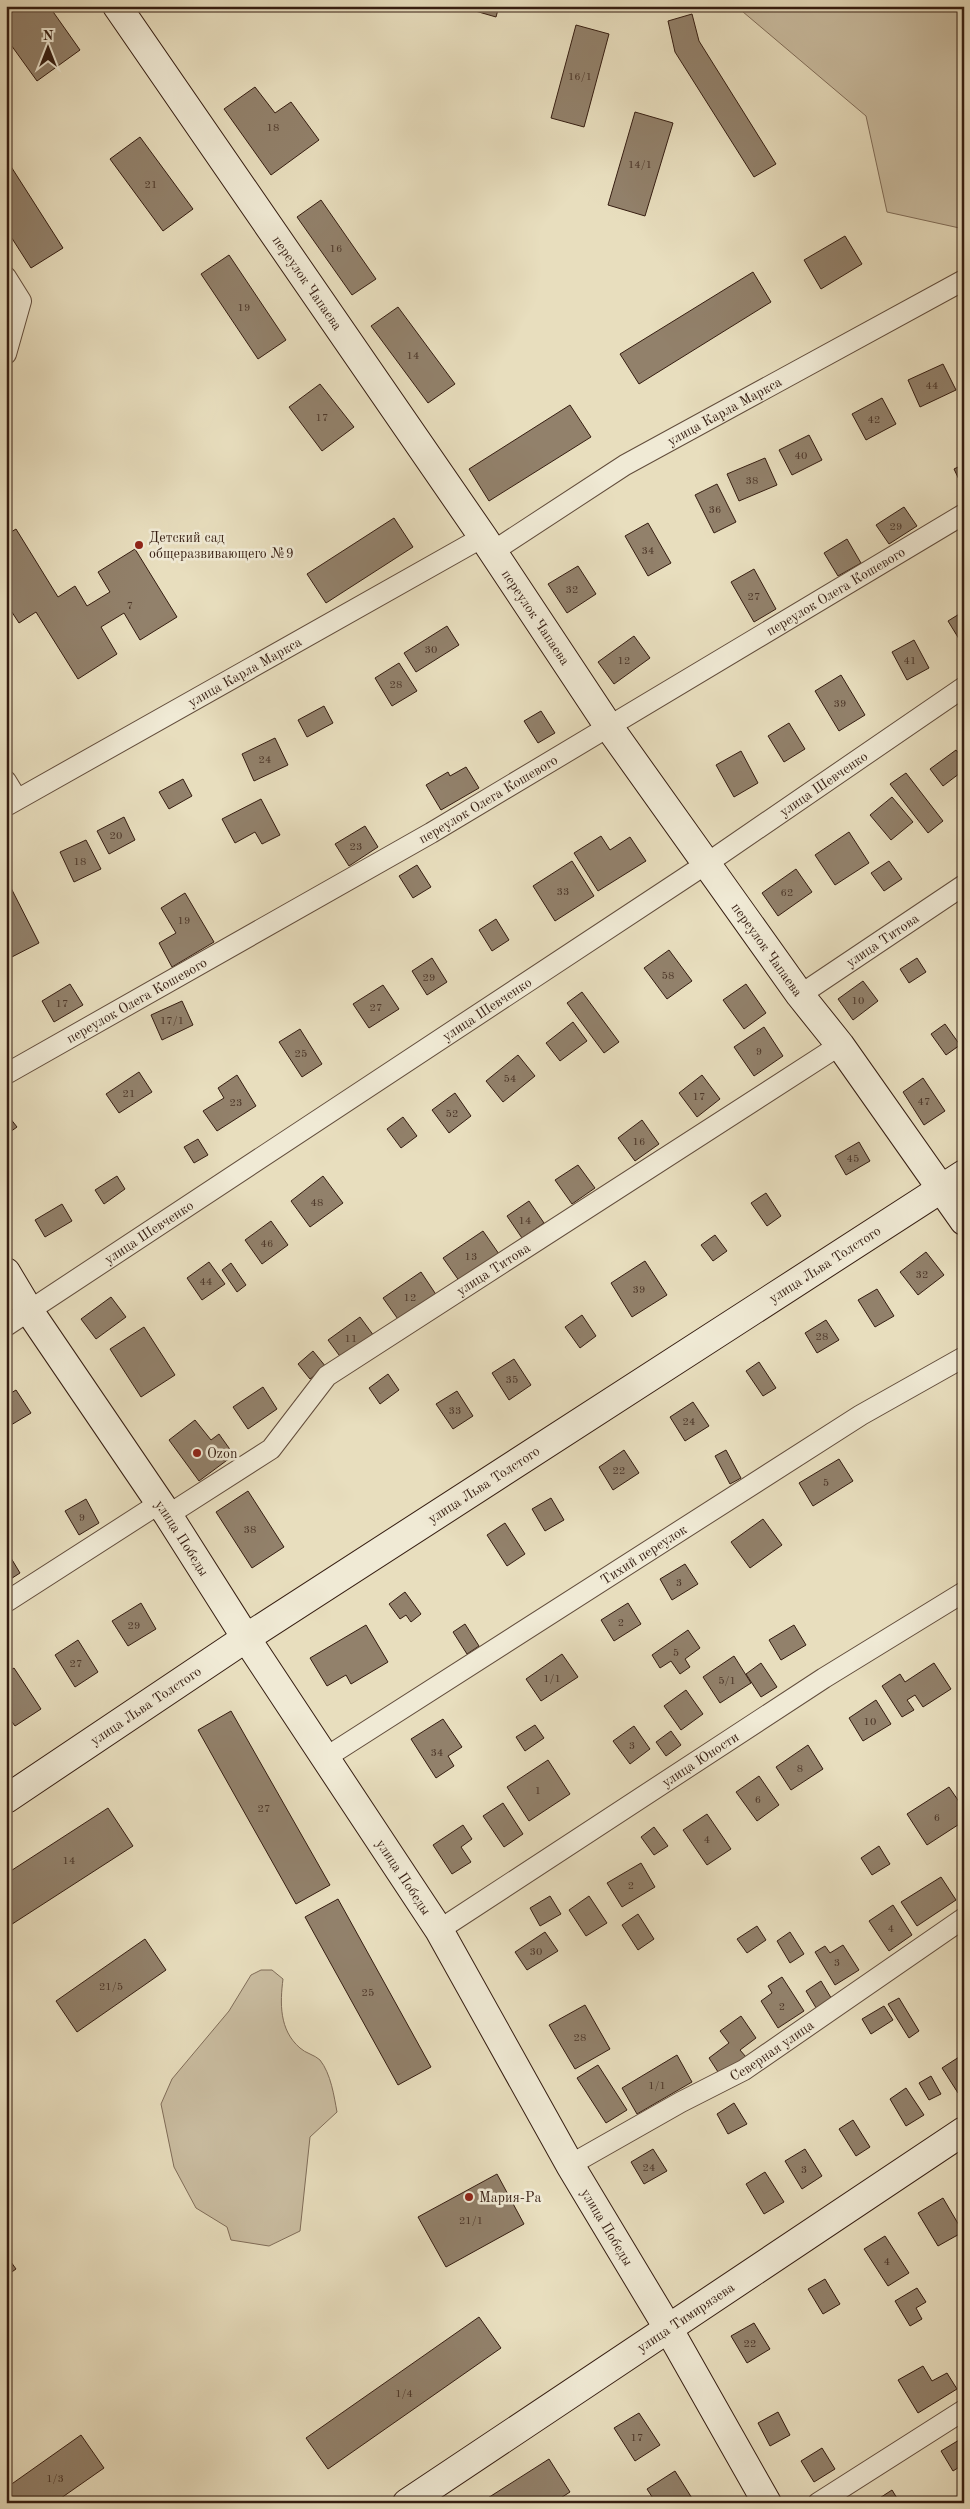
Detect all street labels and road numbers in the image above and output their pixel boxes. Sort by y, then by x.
street label: переулок Чапаева [269,233,344,333]
street label: улица Карла Маркса [665,375,784,449]
street label: переулок Олега Кошевого [764,545,908,639]
street label: переулок Чапаева [499,567,572,668]
street label: улица Карла Маркса [186,635,304,710]
street label: улица Шевченко [777,749,871,819]
street label: переулок Олега Кошевого [417,753,560,846]
street label: переулок Чапаева [729,901,805,999]
street label: улица Титова [844,911,922,970]
street label: переулок Олега Кошевого [64,956,210,1046]
street label: улица Шевченко [440,975,534,1044]
street label: улица Шевченко [102,1198,196,1267]
street label: улица Льва Толстого [767,1224,884,1306]
street label: улица Титова [454,1241,533,1298]
street label: улица Льва Толстого [426,1444,543,1526]
street label: улица Победы [152,1498,211,1579]
street label: Тихий переулок [598,1522,690,1588]
street label: улица Льва Толстого [88,1664,204,1748]
street label: улица Юности [660,1730,742,1790]
street label: улица Победы [373,1837,433,1918]
street label: Северная улица [728,2018,817,2084]
street label: улица Победы [578,2186,635,2268]
street label: улица Тимирязева [635,2280,737,2355]

